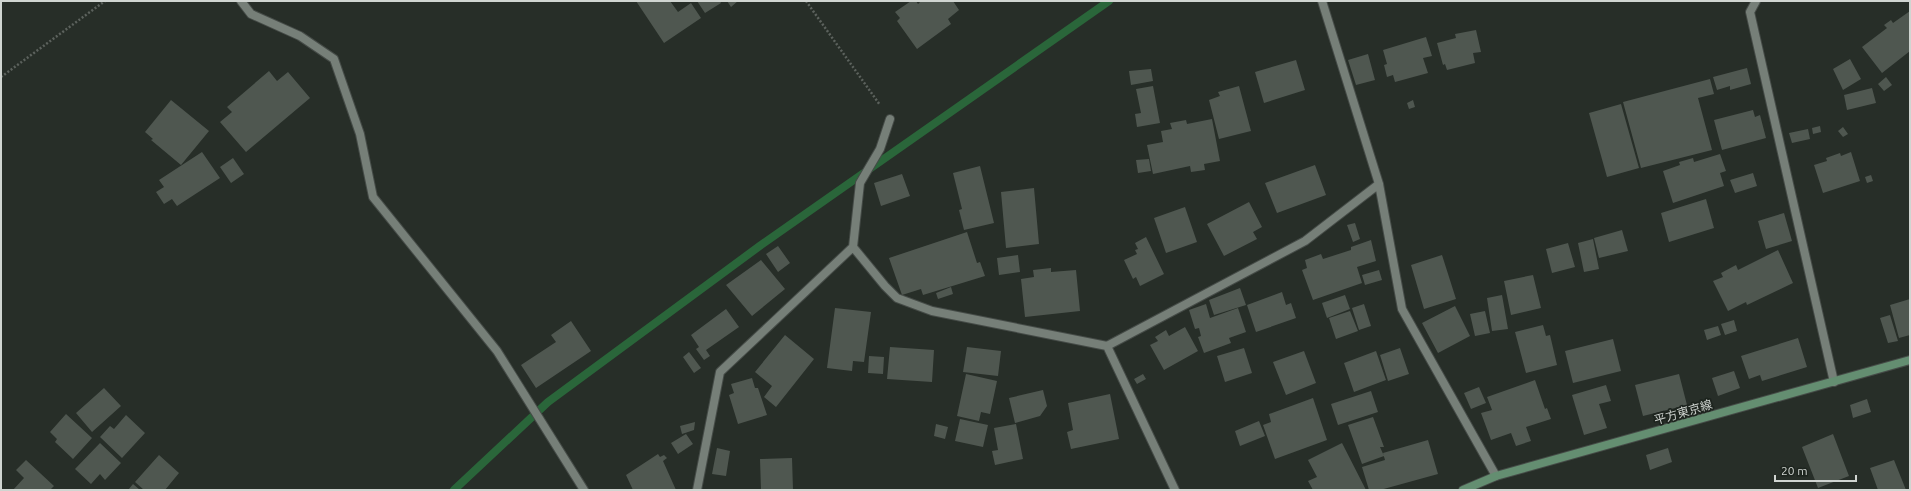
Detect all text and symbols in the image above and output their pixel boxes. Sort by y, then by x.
street label: 平方東京線 [1652,397,1714,427]
scale bar [1775,457,1856,483]
text: 20 m [1781,464,1808,477]

